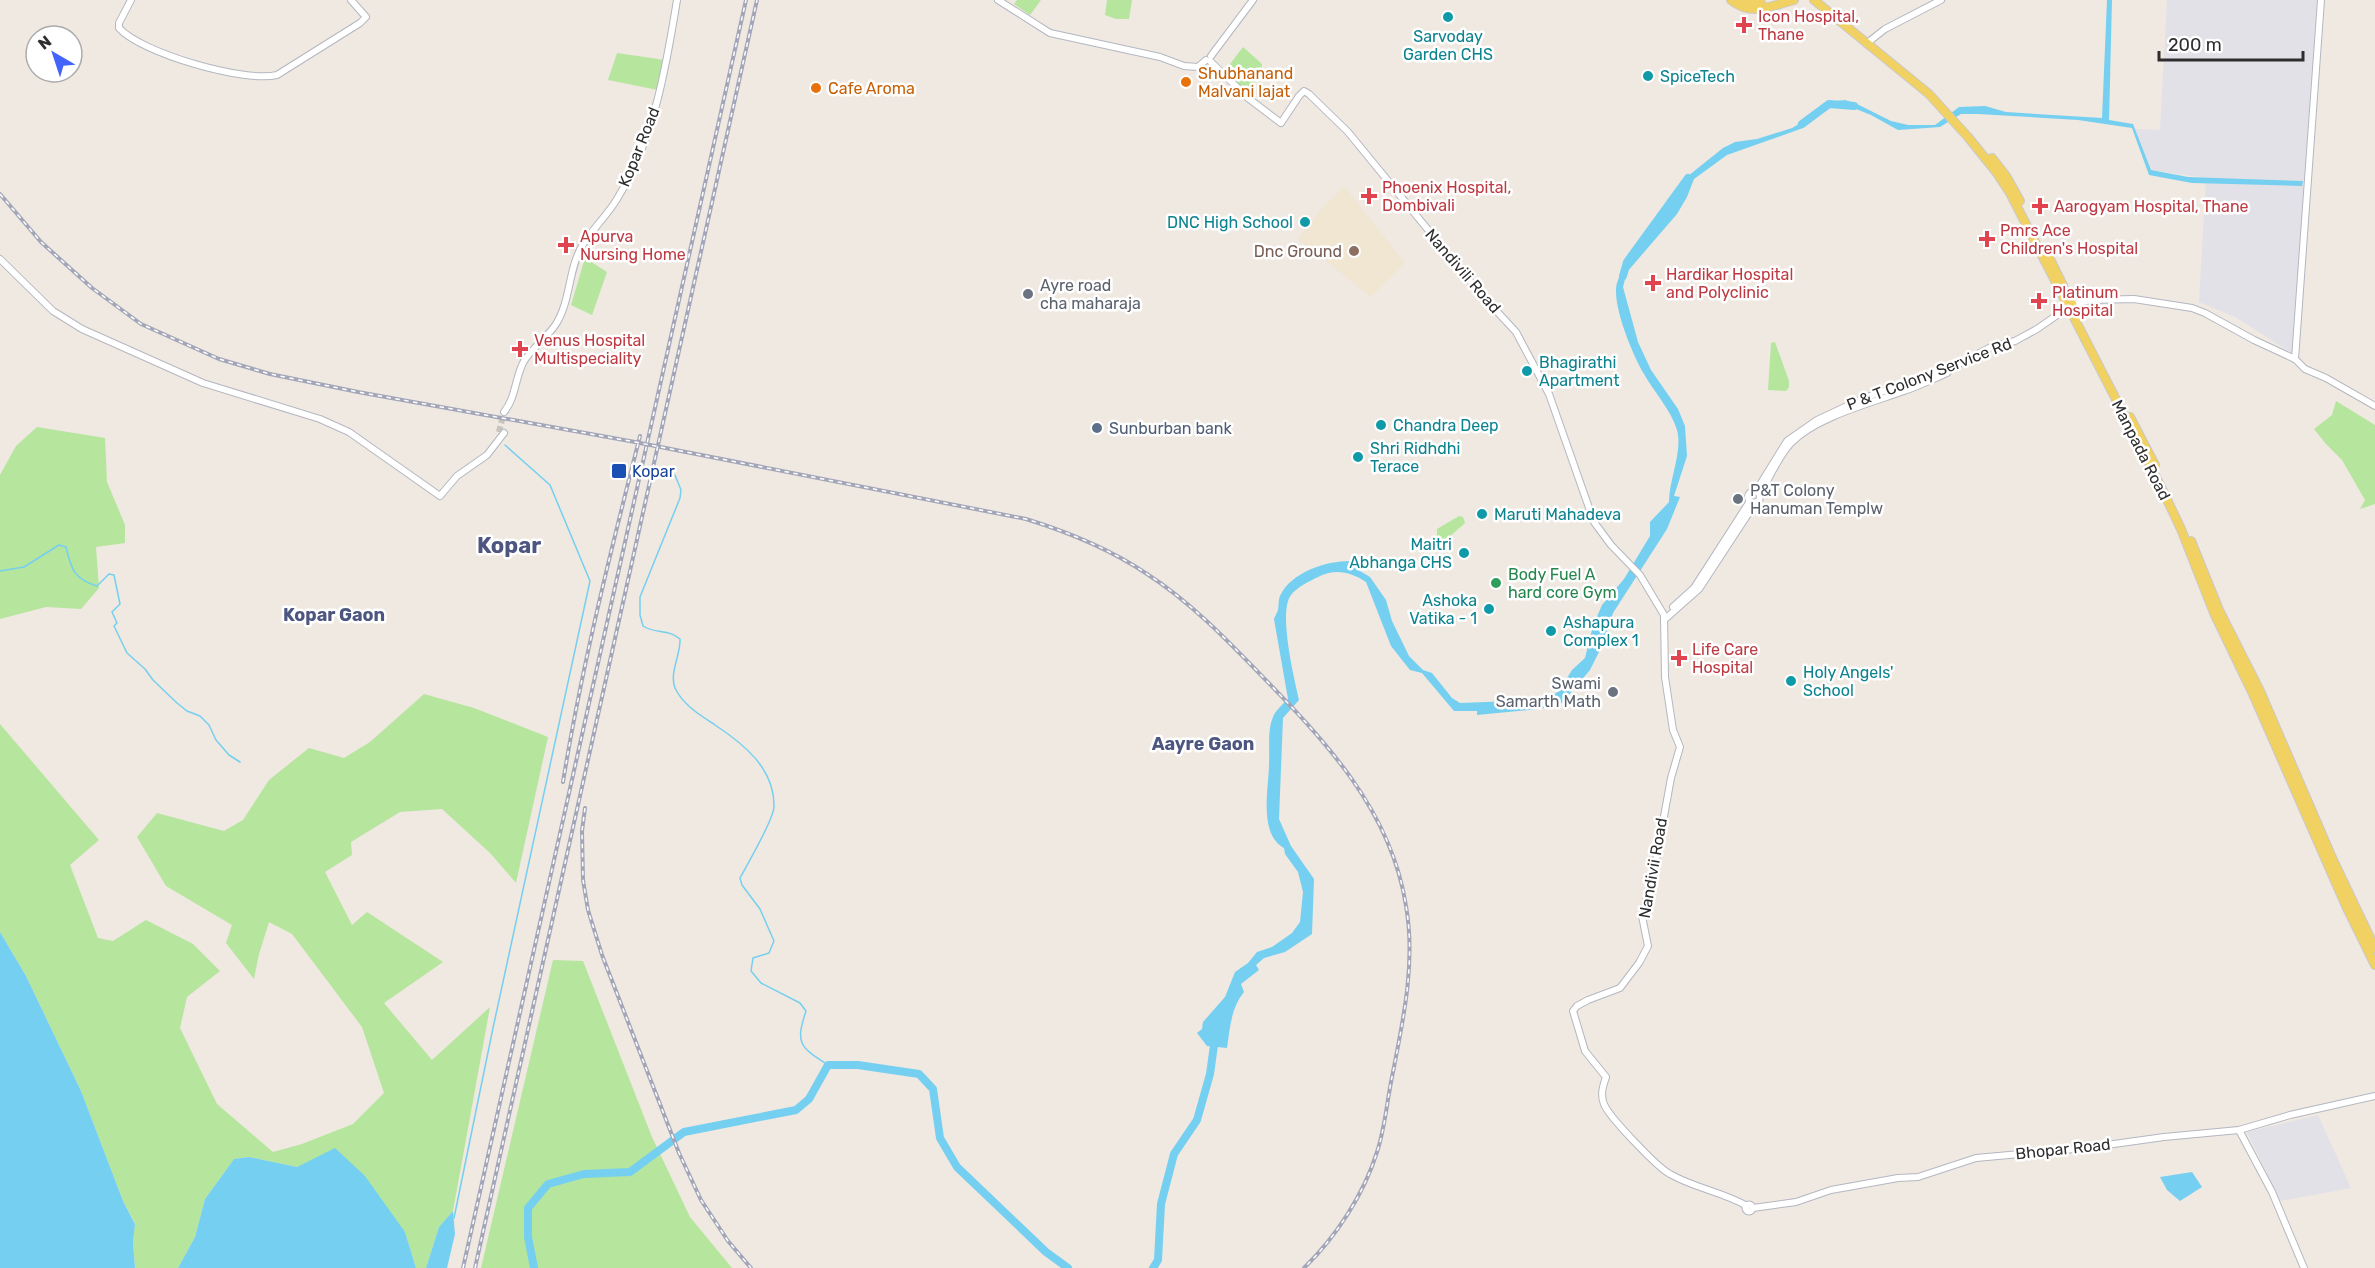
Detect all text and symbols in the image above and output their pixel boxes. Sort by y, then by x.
place label: Icon Hospital, Thane [1758,7,1859,44]
marker: Sarvoday Garden CHS [1441,10,1455,24]
marker: Icon Hospital, Thane [1735,16,1753,34]
north arrow [24,24,84,84]
scale bar [2159,24,2303,62]
place label: Sarvoday Garden CHS [1403,27,1493,64]
text: N [34,32,55,54]
text: 200 m [2168,34,2222,56]
place label: Shubhanand Malvani lajat [1198,64,1293,101]
place label: SpiceTech [1660,67,1735,86]
marker: SpiceTech [1641,69,1655,83]
marker: Shubhanand Malvani lajat [1179,75,1193,89]
place label: Cafe Aroma [828,79,915,98]
marker: Cafe Aroma [809,81,823,95]
street label: Kopar Road [614,104,664,190]
place label: Phoenix Hospital, Dombivali [1382,178,1511,215]
marker: Phoenix Hospital, Dombivali [1360,187,1378,205]
marker: Aarogyam Hospital, Thane [2031,197,2049,215]
place label: Aarogyam Hospital, Thane [2054,197,2249,216]
place label: DNC High School [1167,213,1293,232]
marker: DNC High School [1298,215,1312,229]
place label: Pmrs Ace Children's Hospital [2000,221,2138,258]
street label: Nandivili Road [1421,225,1505,317]
place label: Apurva Nursing Home [580,227,686,264]
marker: Pmrs Ace Children's Hospital [1978,230,1996,248]
marker: Apurva Nursing Home [557,236,575,254]
place label: Dnc Ground [1254,242,1342,261]
marker: Dnc Ground [1347,244,1361,258]
place label: Hardikar Hospital and Polyclinic [1666,265,1793,302]
marker: Hardikar Hospital and Polyclinic [1644,274,1662,292]
place label: Ayre road cha maharaja [1040,276,1141,313]
place label: Platinum Hospital [2052,283,2119,320]
marker: Ayre road cha maharaja [1021,287,1035,301]
marker: Platinum Hospital [2030,292,2048,310]
place label: Venus Hospital Multispeciality [534,331,645,368]
street label: P & T Colony Service Rd [1844,334,2014,414]
marker: Venus Hospital Multispeciality [511,340,529,358]
place label: Bhagirathi Apartment [1539,353,1619,390]
marker: Bhagirathi Apartment [1520,364,1534,378]
street label: Manpada Road [2108,397,2174,503]
place label: Chandra Deep [1393,416,1499,435]
marker: Chandra Deep [1374,418,1388,432]
place label: Sunburban bank [1109,419,1233,438]
marker: Sunburban bank [1090,421,1104,435]
place label: Shri Ridhdhi Terace [1370,439,1460,476]
marker: Shri Ridhdhi Terace [1351,450,1365,464]
marker: Kopar [610,462,628,480]
place label: Kopar [632,462,675,481]
place label: P&T Colony Hanuman Templw [1750,481,1883,518]
marker: P&T Colony Hanuman Templw [1731,492,1745,506]
place label: Maruti Mahadeva [1494,505,1621,524]
marker: Maruti Mahadeva [1475,507,1489,521]
district label: Kopar [477,532,541,559]
place label: Maitri Abhanga CHS [1349,535,1452,572]
marker: Maitri Abhanga CHS [1457,546,1471,560]
place label: Body Fuel A hard core Gym [1508,565,1617,602]
marker: Body Fuel A hard core Gym [1489,576,1503,590]
place label: Ashoka Vatika - 1 [1409,591,1477,628]
marker: Ashoka Vatika - 1 [1482,602,1496,616]
district label: Kopar Gaon [283,604,385,626]
place label: Ashapura Complex 1 [1563,613,1639,650]
marker: Ashapura Complex 1 [1544,624,1558,638]
place label: Life Care Hospital [1692,640,1758,677]
marker: Life Care Hospital [1670,649,1688,667]
place label: Holy Angels' School [1803,663,1894,700]
place label: Swami Samarth Math [1496,674,1601,711]
marker: Holy Angels' School [1784,674,1798,688]
marker: Swami Samarth Math [1606,685,1620,699]
district label: Aayre Gaon [1152,733,1254,755]
street label: Nandivii Road [1635,816,1671,920]
street label: Bhopar Road [2014,1135,2112,1163]

